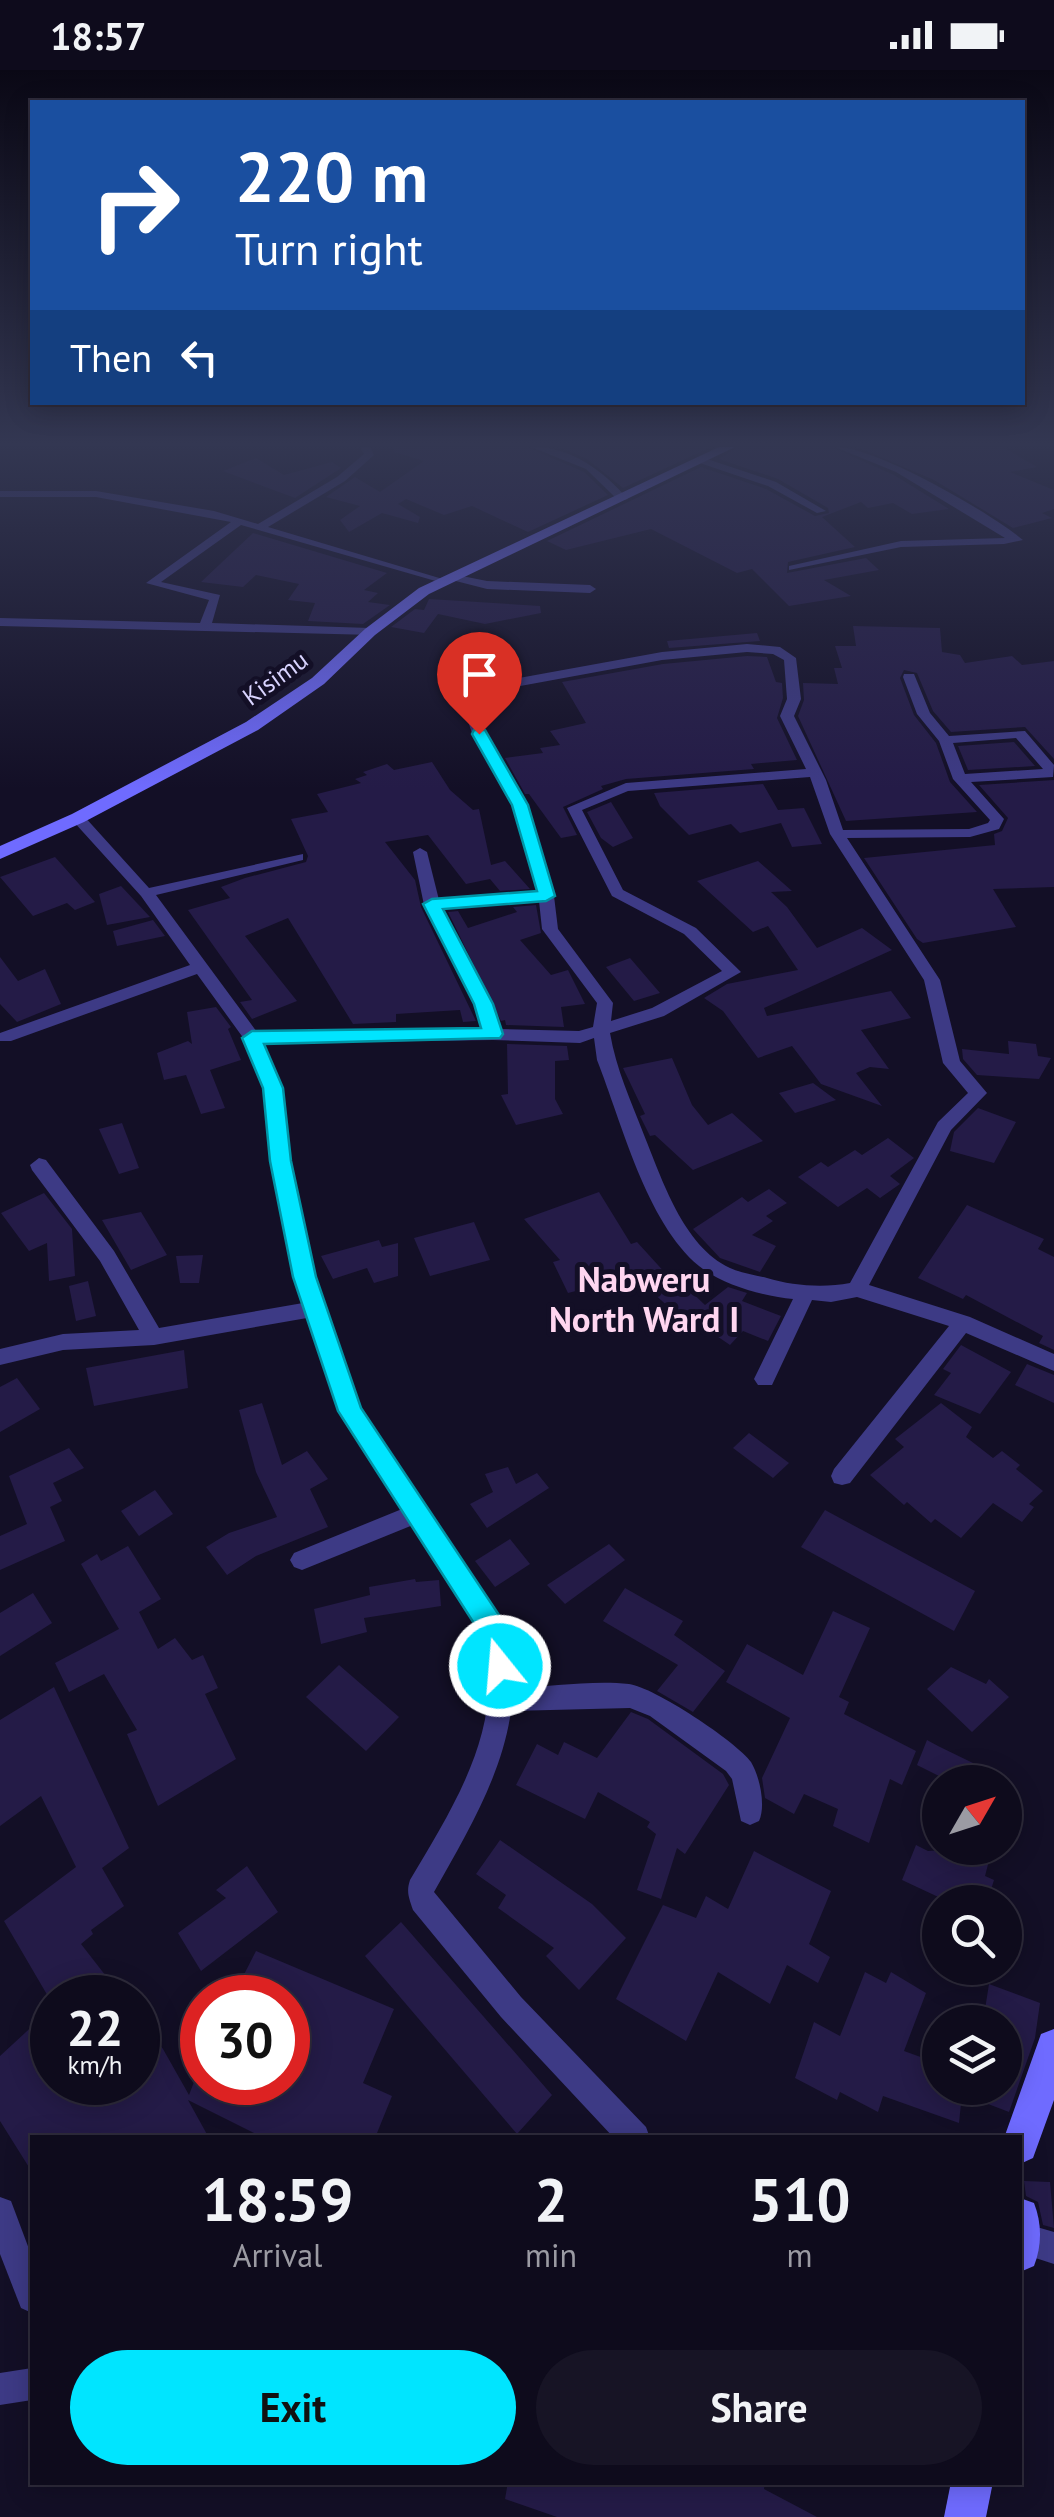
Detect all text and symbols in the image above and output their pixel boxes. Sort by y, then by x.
text: 18:57 [50,11,146,60]
text: 220 m [235,131,428,221]
icon: right [70,140,200,270]
text: Turn right [235,219,423,277]
icon: left [172,330,227,385]
text: Then [70,333,152,382]
pin [437,632,522,735]
street label: Kisimu [236,644,314,712]
icon: arrive [452,647,507,702]
district label: Nabweru North Ward I [549,1256,739,1342]
position arrow [448,1614,552,1718]
north arrow [922,1765,1022,1865]
map controls [922,1765,1022,2105]
button: search [922,1885,1022,1985]
speed limit sign: 30 [180,1975,310,2105]
text: 22 [67,1995,123,2060]
button: layers [922,2005,1022,2105]
text: km/h [68,2049,122,2081]
text: 18:59 [201,2160,354,2238]
text: 2 [534,2160,568,2238]
text: 510 [749,2160,851,2238]
text: Arrival [233,2234,322,2276]
text: min [525,2234,577,2276]
text: m [787,2234,813,2276]
button: Exit [70,2350,516,2465]
button: Share [536,2350,982,2465]

